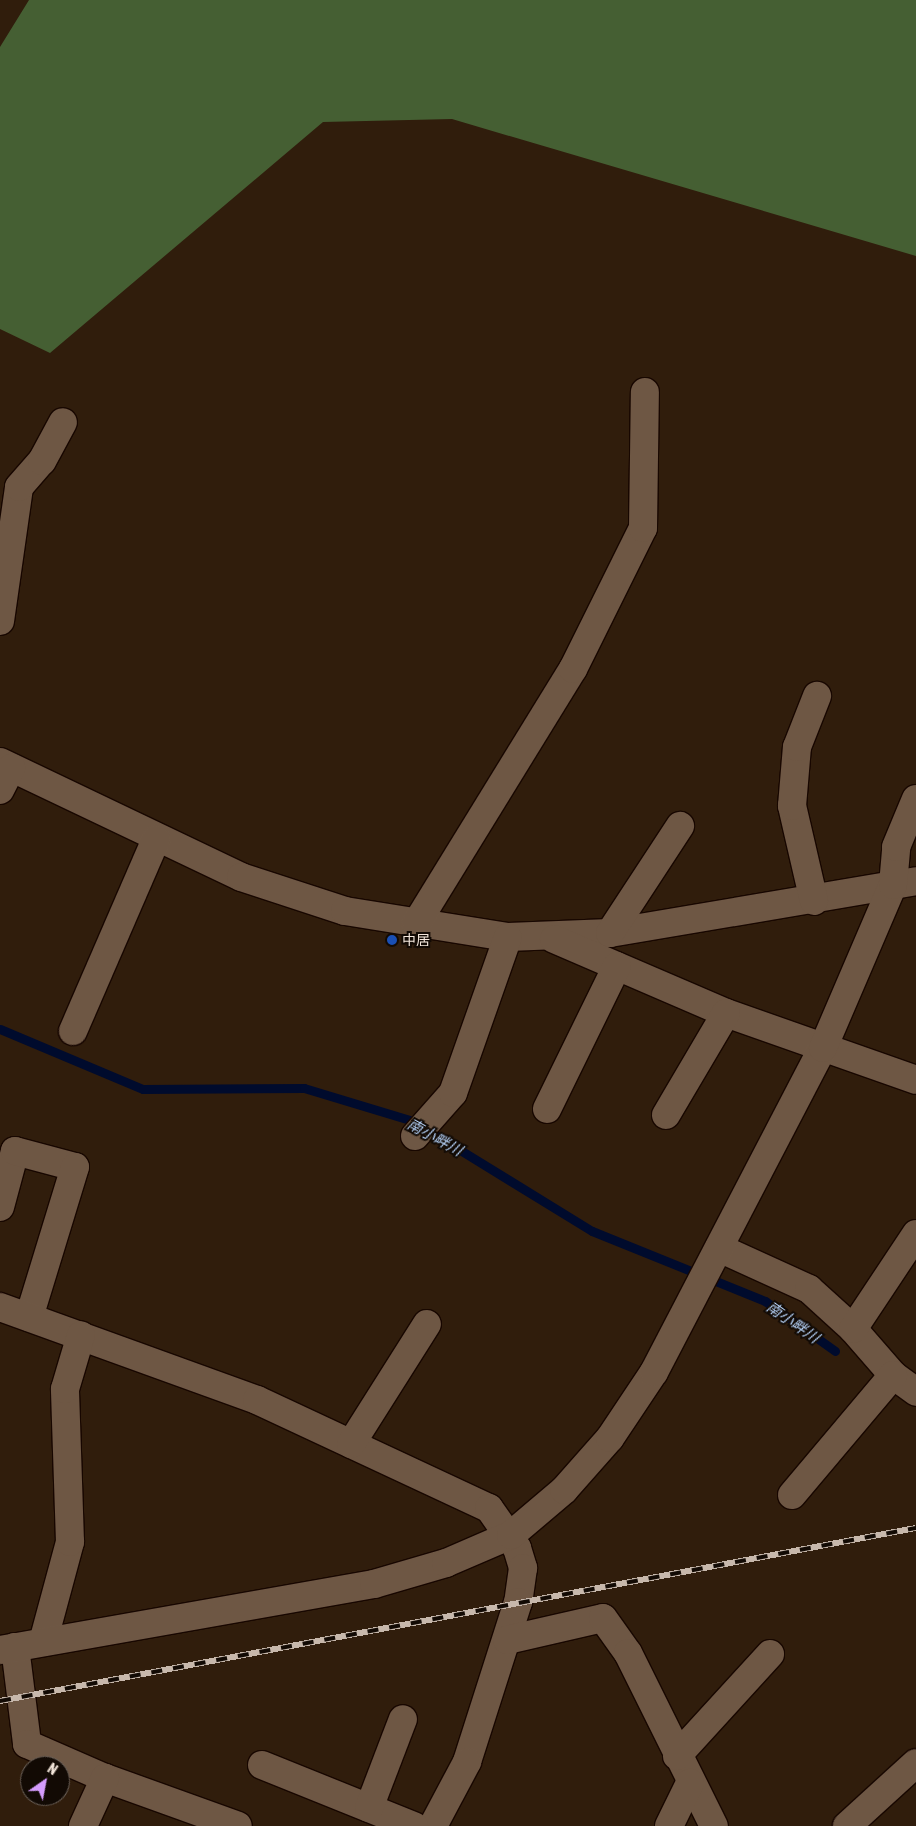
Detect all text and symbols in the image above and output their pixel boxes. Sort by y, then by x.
place label: 中居 [402,932,430,948]
marker: 中居 [386,934,398,946]
water label: 南小畔川 [404,1115,466,1159]
water label: 南小畔川 [763,1297,823,1347]
north arrow [20,1756,70,1806]
text: N [45,1760,60,1778]

